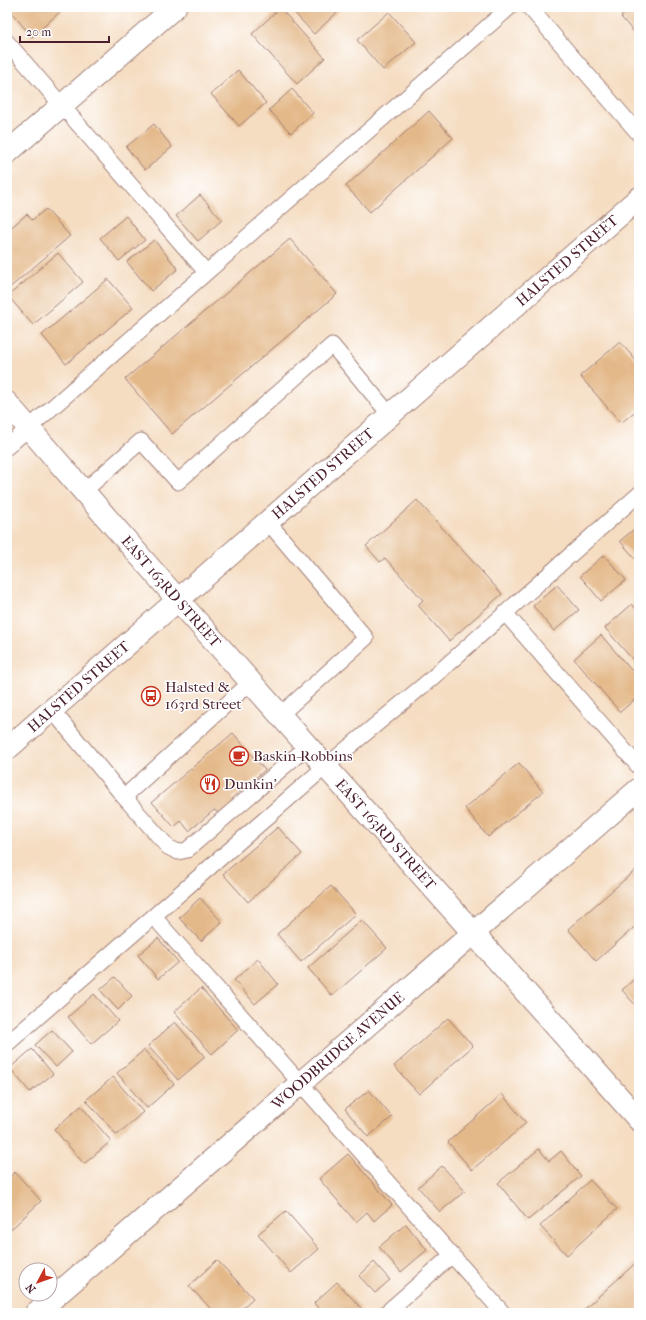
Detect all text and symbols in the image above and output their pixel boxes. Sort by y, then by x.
scale bar [20,18,109,44]
text: 20 m [26,25,51,39]
street label: HALSTED STREET [512,211,622,310]
street label: HALSTED STREET [268,424,378,523]
street label: EAST 163RD STREET [117,532,225,652]
street label: HALSTED STREET [24,637,134,736]
place label: Halsted & 163rd Street [165,678,242,713]
bus stop icon: Halsted & 163rd Street [140,685,162,707]
cafe icon: Baskin-Robbins [228,745,250,767]
place label: Baskin-Robbins [253,747,353,765]
restaurant icon: Dunkin' [199,773,221,795]
place label: Dunkin' [224,775,277,793]
street label: EAST 163RD STREET [332,775,440,894]
street label: WOODBRIDGE AVENUE [267,988,408,1114]
north arrow [18,1262,58,1302]
text: N [23,1280,38,1296]

